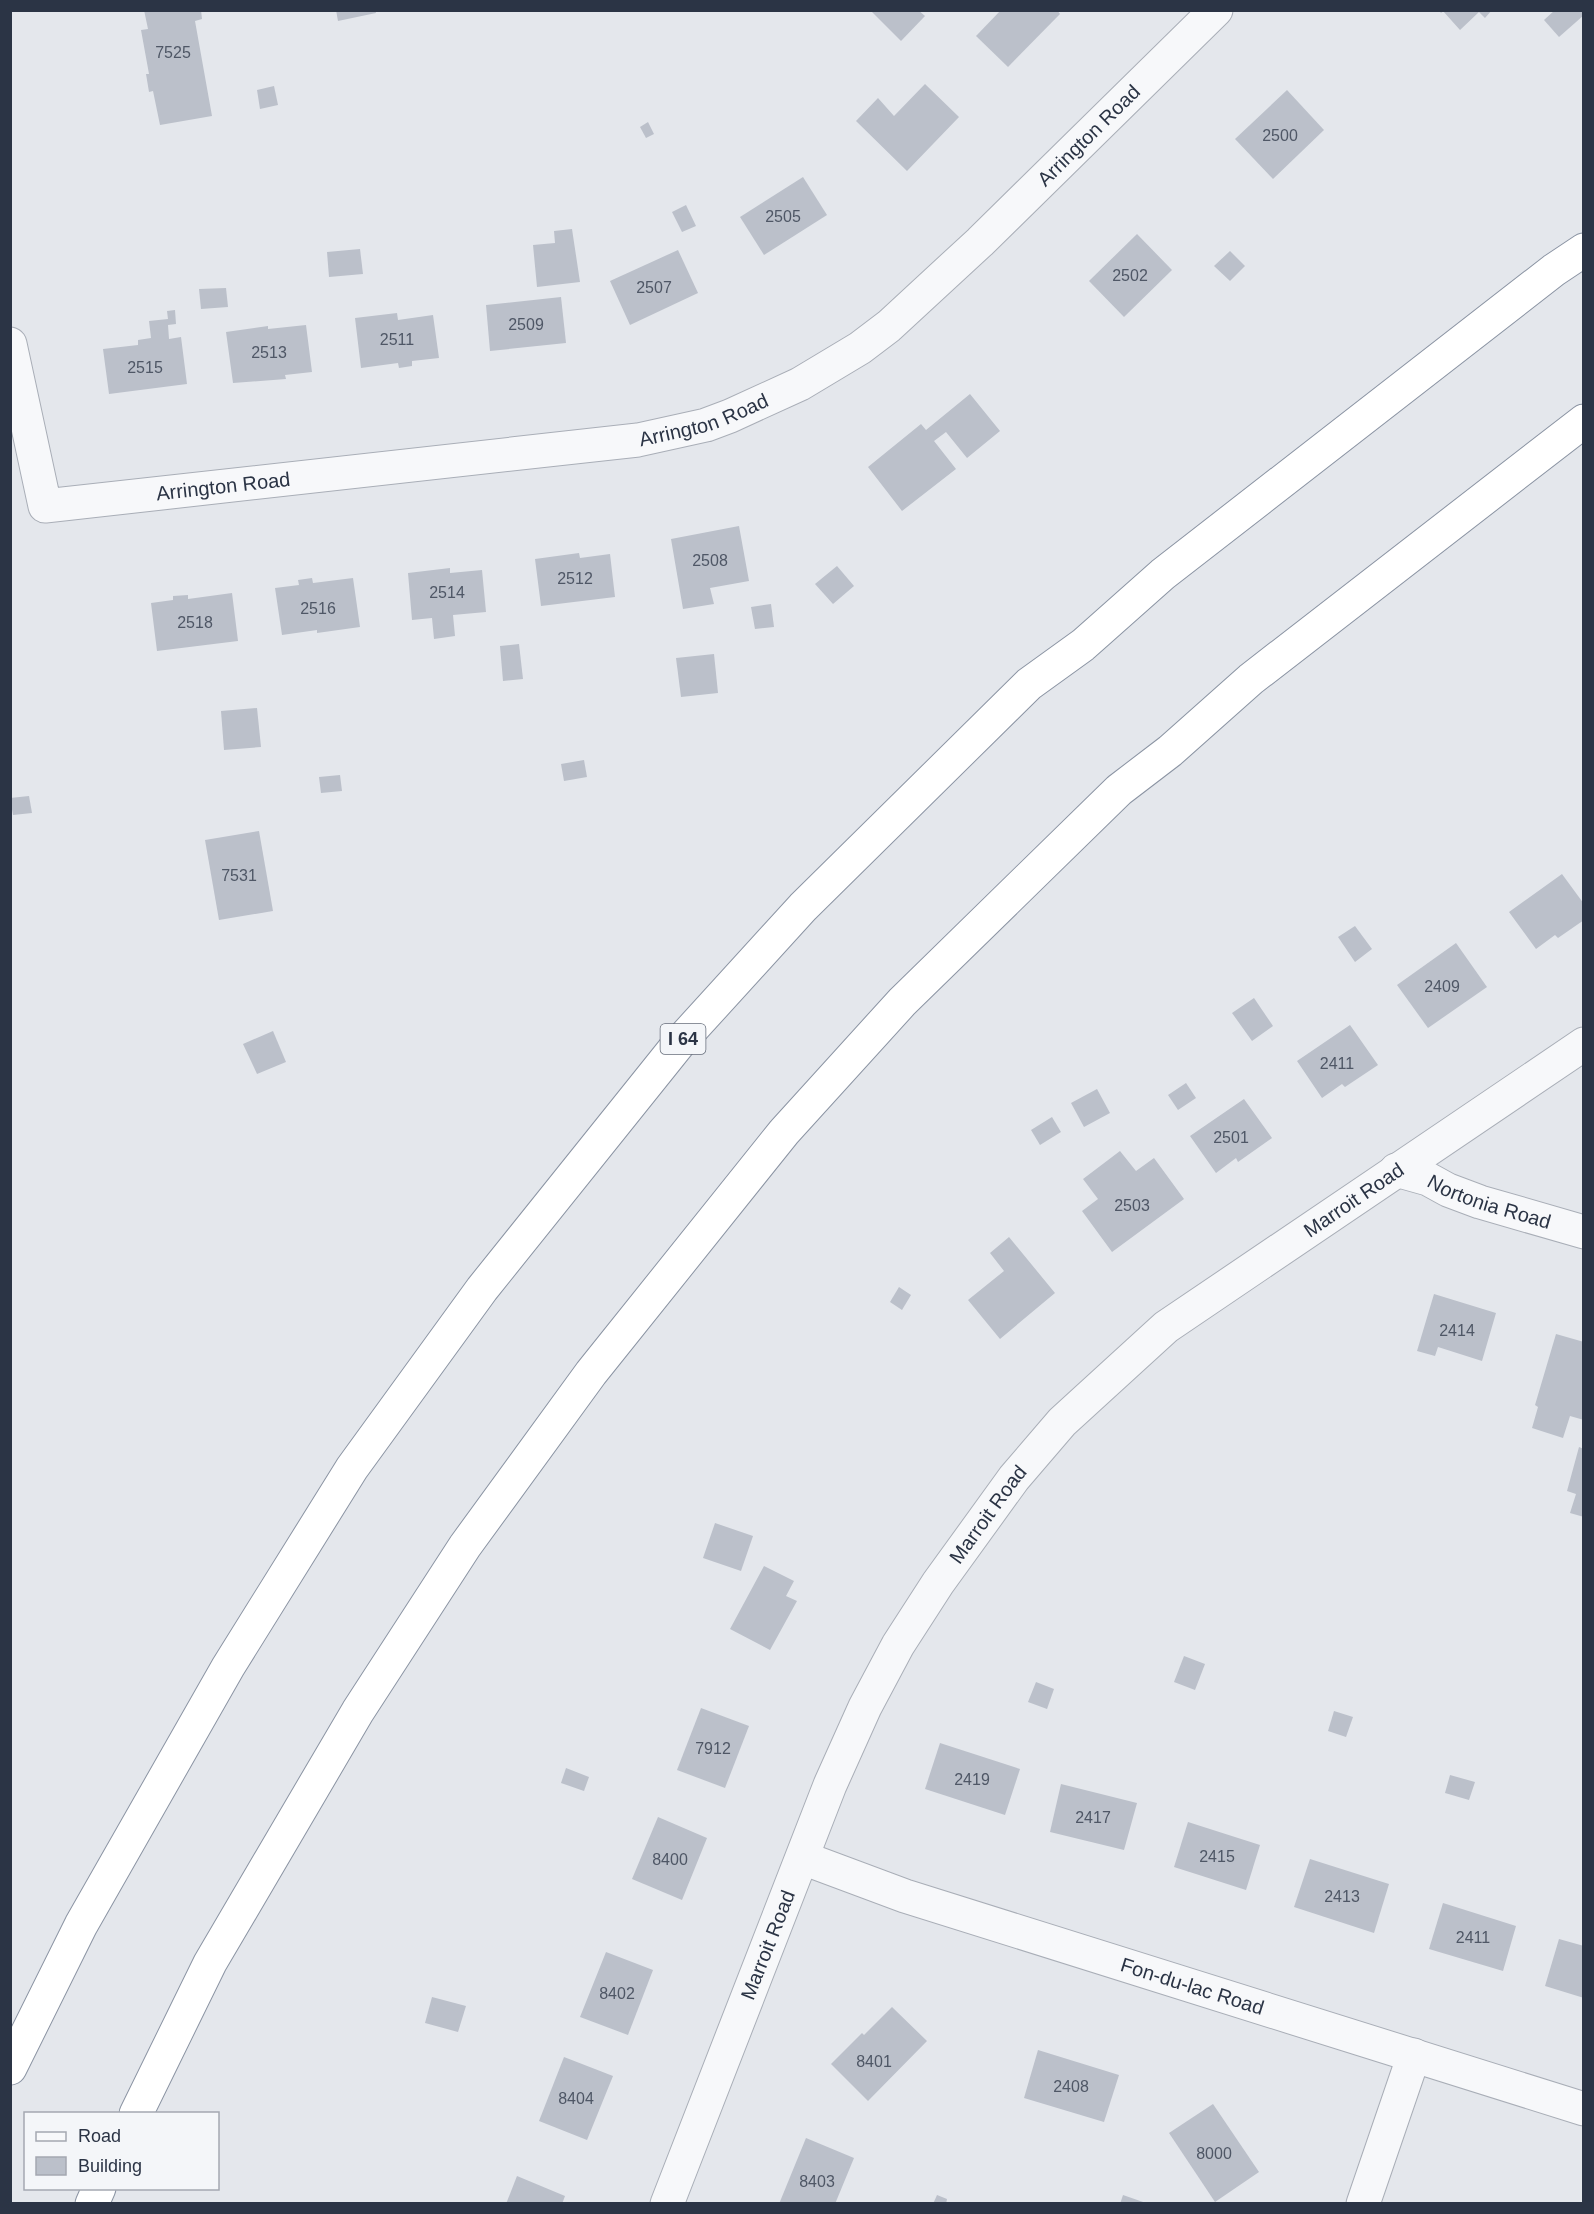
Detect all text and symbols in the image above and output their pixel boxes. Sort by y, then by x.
house number: 7525 [155,44,191,61]
street label: Arrington Road [1033,80,1144,190]
house number: 2500 [1262,127,1298,144]
house number: 2505 [765,208,801,225]
house number: 2502 [1112,267,1148,284]
house number: 2507 [636,279,672,296]
house number: 2509 [508,316,544,333]
house number: 2511 [380,331,414,348]
house number: 2513 [251,344,287,361]
house number: 2515 [127,359,163,376]
street label: Arrington Road [637,389,772,450]
street label: Arrington Road [155,468,291,505]
house number: 2508 [692,552,728,569]
house number: 2512 [557,570,593,587]
house number: 2514 [429,584,465,601]
house number: 2516 [300,600,336,617]
house number: 2518 [177,614,213,631]
house number: 7531 [221,867,257,884]
house number: 2409 [1424,978,1460,995]
road number: I 64 [660,1024,706,1054]
house number: 2411 [1320,1055,1354,1072]
house number: 2501 [1213,1129,1249,1146]
street label: Marroit Road [1300,1158,1408,1241]
street label: Nortonia Road [1424,1170,1553,1233]
house number: 2503 [1114,1197,1150,1214]
house number: 2414 [1439,1322,1475,1339]
street label: Marroit Road [945,1461,1031,1568]
house number: 7912 [695,1740,731,1757]
house number: 2419 [954,1771,990,1788]
house number: 2417 [1075,1809,1111,1826]
house number: 2415 [1199,1848,1235,1865]
house number: 8400 [652,1851,688,1868]
street label: Marroit Road [737,1887,799,2003]
house number: 2413 [1324,1888,1360,1905]
house number: 2411 [1456,1929,1490,1946]
street label: Fon-du-lac Road [1118,1953,1267,2019]
house number: 8402 [599,1985,635,2002]
house number: 8401 [856,2053,892,2070]
house number: 2408 [1053,2078,1089,2095]
house number: 8404 [558,2090,594,2107]
legend [24,2112,219,2190]
text: Road [78,2126,121,2146]
house number: 8000 [1196,2145,1232,2162]
text: Building [78,2156,142,2176]
house number: 8403 [799,2173,835,2190]

